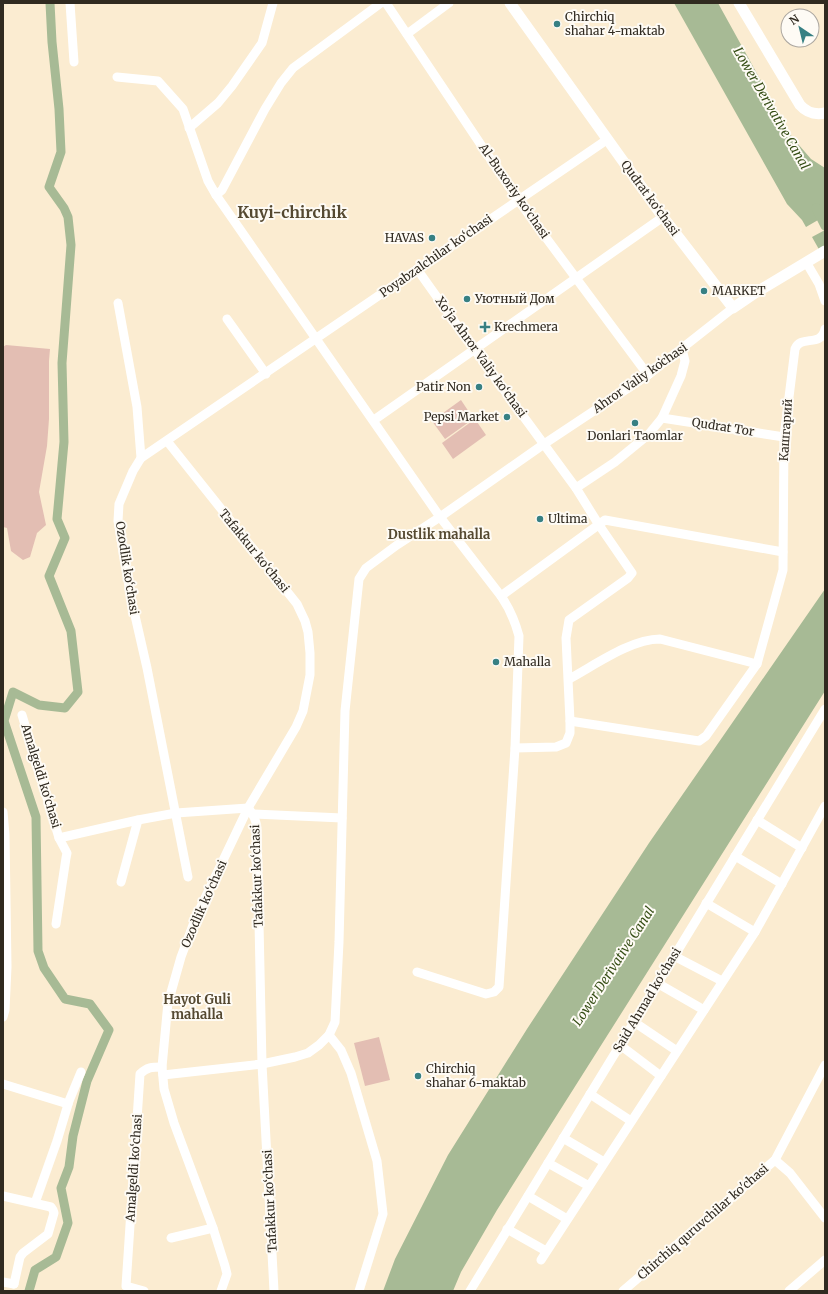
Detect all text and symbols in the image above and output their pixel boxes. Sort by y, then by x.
north arrow [780,8,820,48]
place label: Chirchiq shahar 4-maktab [565,9,665,38]
text: N [787,11,802,28]
marker: Chirchiq shahar 4-maktab [552,19,562,29]
water label: Lower Derivative Canal [730,44,814,173]
street label: Al-Buxoriy ko‘chasi [475,140,553,241]
street label: Qudrat ko‘chasi [618,157,683,238]
district label: Kuyi-chirchik [237,202,348,222]
street label: Poyabzalchilar ko‘chasi [376,211,495,300]
place label: HAVAS [385,230,424,245]
marker: HAVAS [427,233,437,243]
place label: MARKET [712,283,766,298]
marker: MARKET [699,286,709,296]
place label: Уютный Дом [474,291,555,306]
street label: Xo‘ja Ahror Valiy ko‘chasi [433,293,530,420]
marker: Уютный Дом [462,294,472,304]
place label: Krechmera [494,319,558,334]
marker: Krechmera [479,321,491,333]
street label: Ahror Valiy koʻchasi [589,339,690,416]
place label: Patir Non [416,379,471,394]
marker: Patir Non [474,382,484,392]
street label: Кашгарий [776,398,795,462]
place label: Pepsi Market [424,409,499,424]
marker: Pepsi Market [502,412,512,422]
street label: Qudrat Tor [691,414,756,439]
marker: Donlari Taomlar [630,418,640,428]
place label: Donlari Taomlar [587,428,683,443]
street label: Tafakkur ko‘chasi [216,506,293,596]
place label: Ultima [548,511,588,526]
marker: Ultima [535,514,545,524]
street label: Ozodlik ko‘chasi [113,520,142,616]
district label: Dustlik mahalla [388,526,490,543]
place label: Mahalla [504,654,551,669]
marker: Mahalla [491,657,501,667]
street label: Amalgeldi ko‘chasi [18,721,65,830]
street label: Tafakkur ko‘chasi [247,824,266,928]
street label: Ozodlik ko‘chasi [177,858,230,950]
water label: Lower Derivative Canal [569,903,658,1029]
street label: Said Ahmad ko‘chasi [609,945,684,1055]
district label: Hayot Guli mahalla [163,991,231,1023]
place label: Chirchiq shahar 6-maktab [426,1061,526,1090]
marker: Chirchiq shahar 6-maktab [413,1071,423,1081]
street label: Amalgeldi ko‘chasi [122,1113,145,1224]
street label: Tafakkur ko‘chasi [259,1149,280,1253]
street label: Chirchiq quruvchilar ko'chasi [634,1161,771,1283]

